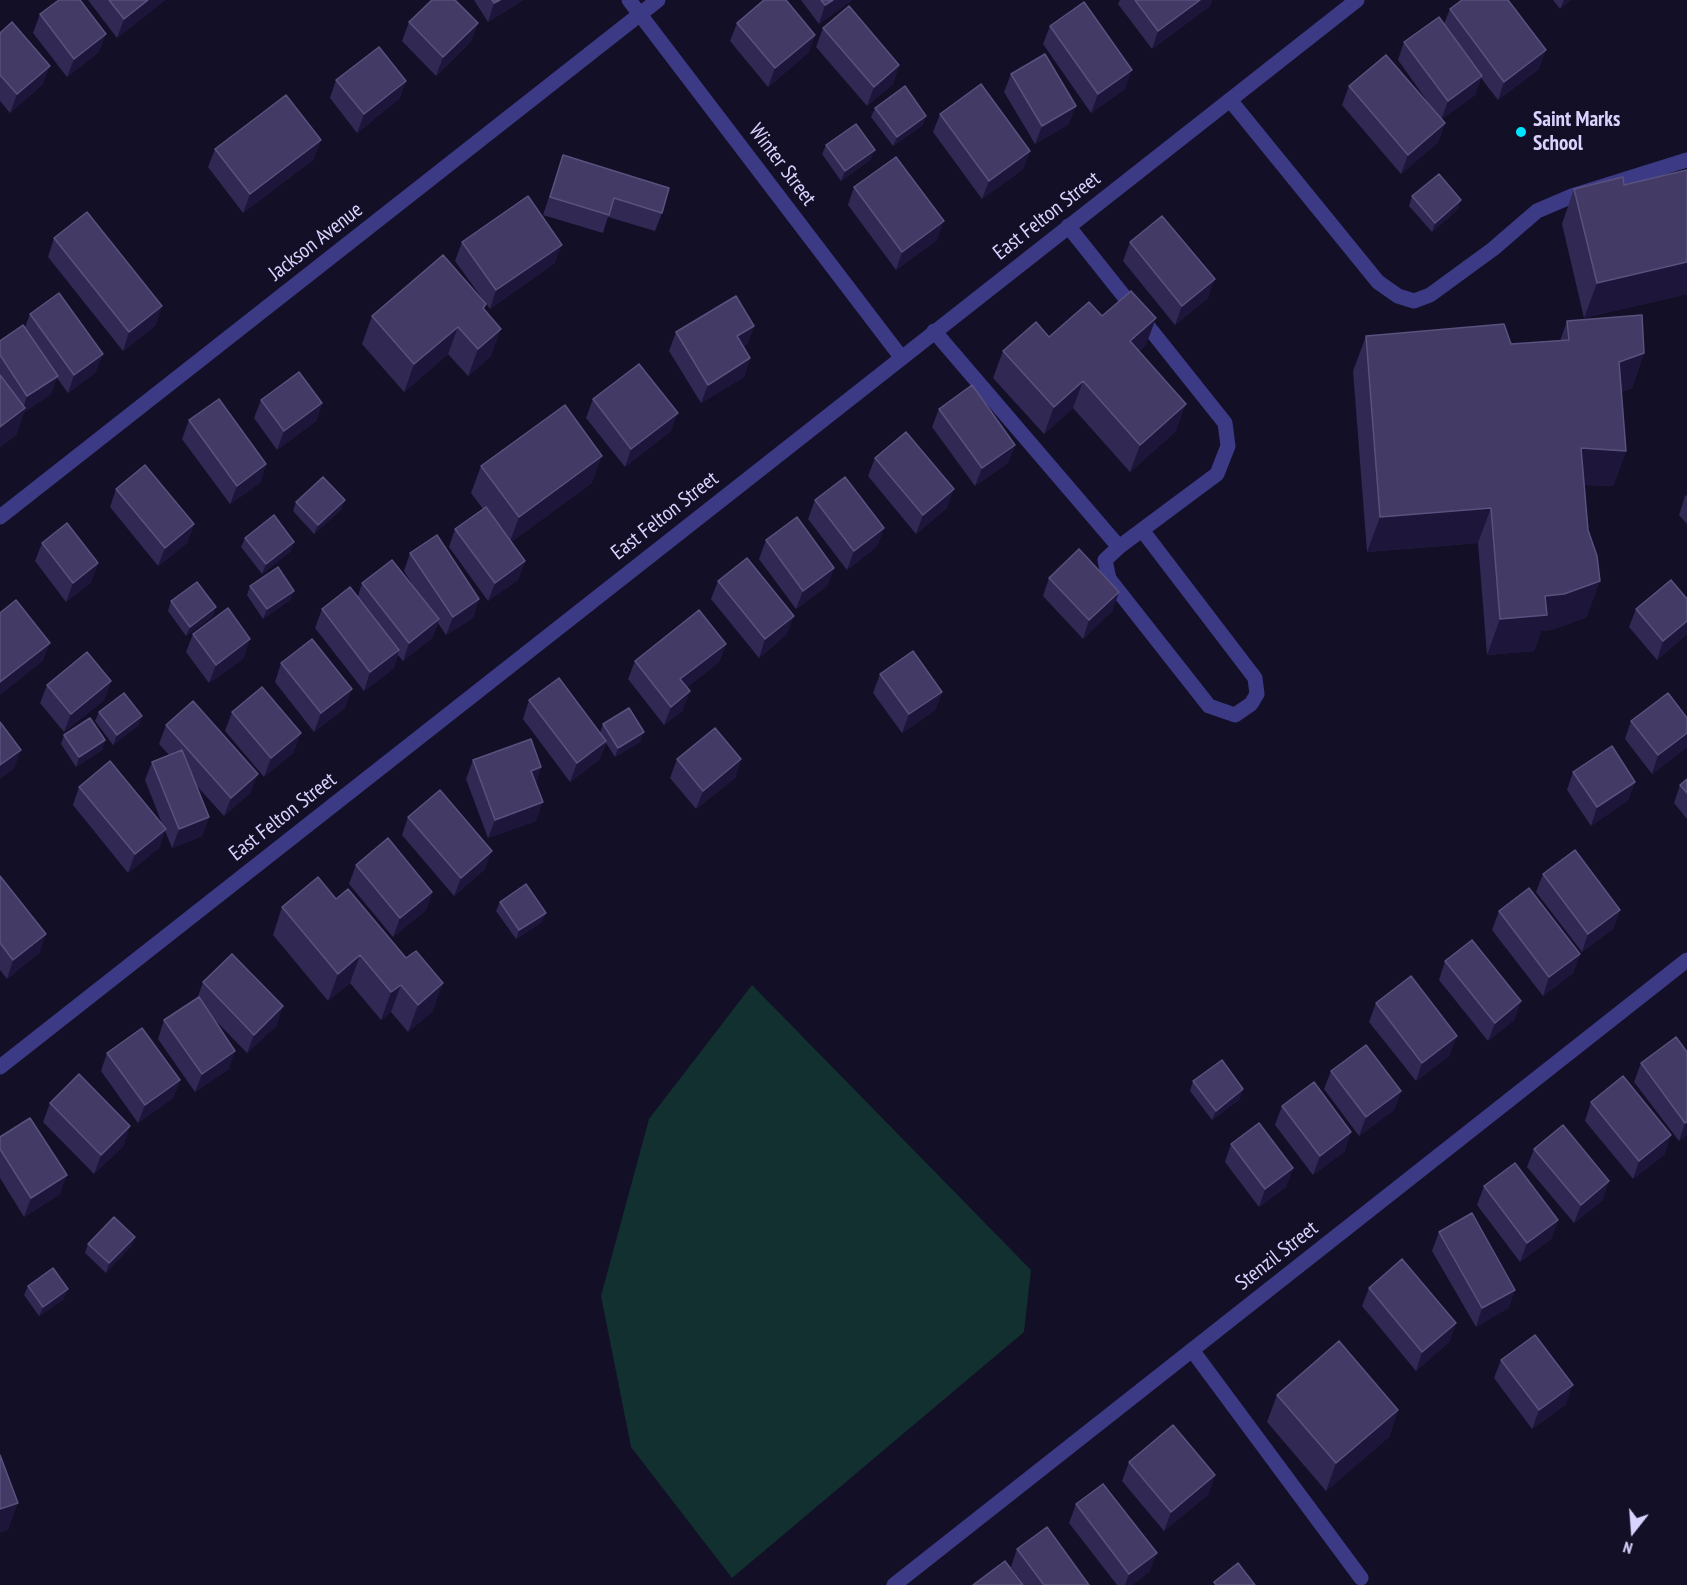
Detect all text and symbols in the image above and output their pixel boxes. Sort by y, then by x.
place label: Saint Marks School [1533,107,1620,157]
street label: Winter Street [743,119,821,211]
marker: Saint Marks School [1514,125,1528,139]
street label: East Felton Street [988,166,1106,266]
street label: Jackson Avenue [264,198,368,286]
street label: East Felton Street [606,466,724,566]
street label: East Felton Street [224,767,342,867]
street label: Stenzil Street [1231,1216,1323,1296]
north arrow [1603,1501,1663,1561]
text: N [1621,1537,1635,1559]

